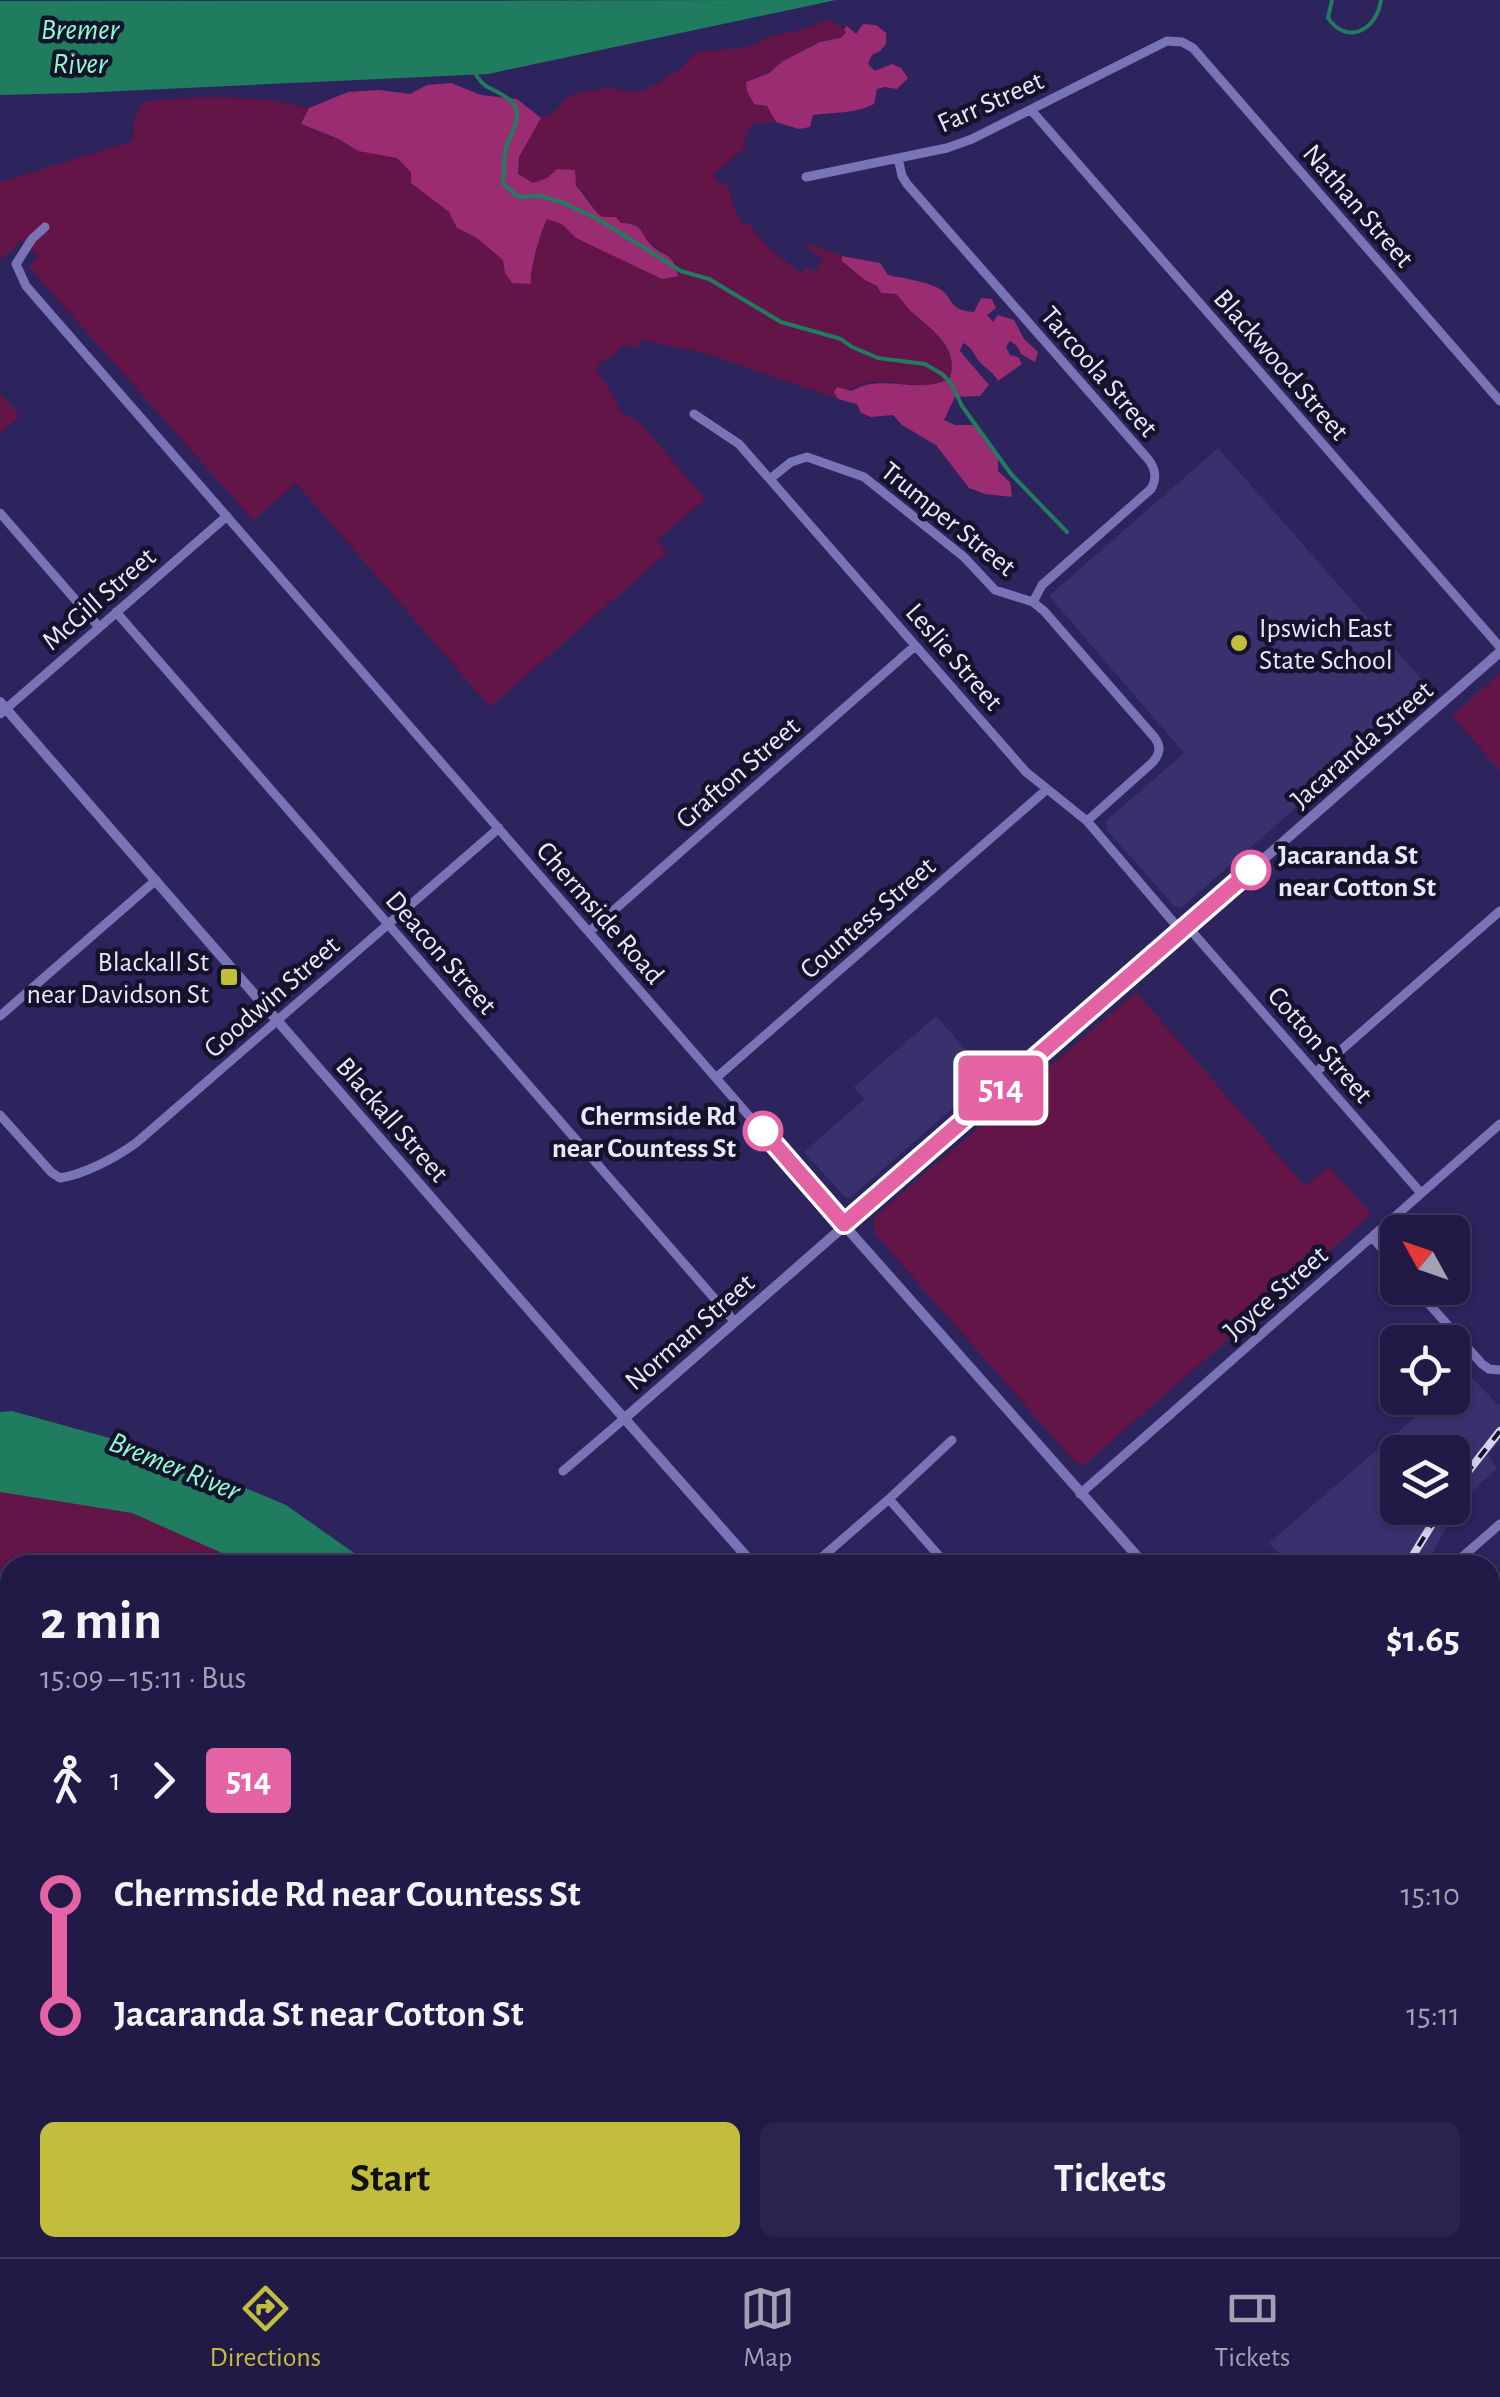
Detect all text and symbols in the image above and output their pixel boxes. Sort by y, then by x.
water label: Bremer River [41,15,121,79]
street label: Farr Street [934,67,1048,139]
street label: Nathan Street [1297,140,1418,273]
street label: Blackwood Street [1208,285,1353,446]
street label: Tarcoola Street [1035,302,1162,443]
street label: Trumper Street [875,457,1020,582]
street label: McGill Street [37,543,161,656]
street label: Leslie Street [900,598,1007,716]
place label: Ipswich East State School [1259,615,1393,675]
marker: Ipswich East State School [1228,632,1250,654]
street label: Jacaranda Street [1286,677,1439,814]
street label: Grafton Street [671,713,805,834]
street label: Chermside Road [530,837,669,990]
place label: Jacaranda St near Cotton St [1278,842,1437,902]
marker: Jacaranda St near Cotton St [1232,851,1270,889]
street label: Countess Street [795,852,941,984]
street label: Deacon Street [380,886,501,1020]
street label: Goodwin Street [199,932,345,1063]
place label: Blackall St near Davidson St [26,949,209,1009]
marker: Blackall St near Davidson St [218,966,240,988]
street label: Cotton Street [1262,982,1377,1109]
street label: Blackall Street [330,1053,453,1188]
line badge: 514 [944,1056,1058,1120]
text: 514 [978,1071,1024,1106]
place label: Chermside Rd near Countess St [552,1103,737,1163]
marker: Chermside Rd near Countess St [744,1112,782,1150]
north arrow [1380,1215,1470,1305]
map controls [1380,1215,1470,1525]
street label: Joyce Street [1219,1241,1334,1346]
street label: Norman Street [620,1269,760,1396]
button: locate [1380,1325,1470,1415]
water label: Bremer River [105,1427,246,1507]
button: layers [1380,1435,1470,1525]
text: 2 min [40,1594,162,1649]
text: $1.65 [1386,1621,1460,1659]
text: 15:09 – 15:11 · Bus [40,1662,246,1694]
icon: walk [40,1753,95,1808]
icon: forward [136,1753,191,1808]
text: 514 [226,1763,271,1798]
text: 1 [110,1764,121,1796]
text: Chermside Rd near Countess St [114,1876,581,1914]
text: 15:10 [1400,1879,1460,1911]
text: Jacaranda St near Cotton St [114,1996,524,2034]
text: 15:11 [1406,1999,1460,2031]
button: Start [40,2122,740,2237]
button: Tickets [760,2122,1460,2237]
tab: Directions [210,2281,321,2375]
tab: Map [740,2281,795,2375]
tab: Tickets [1215,2281,1290,2375]

